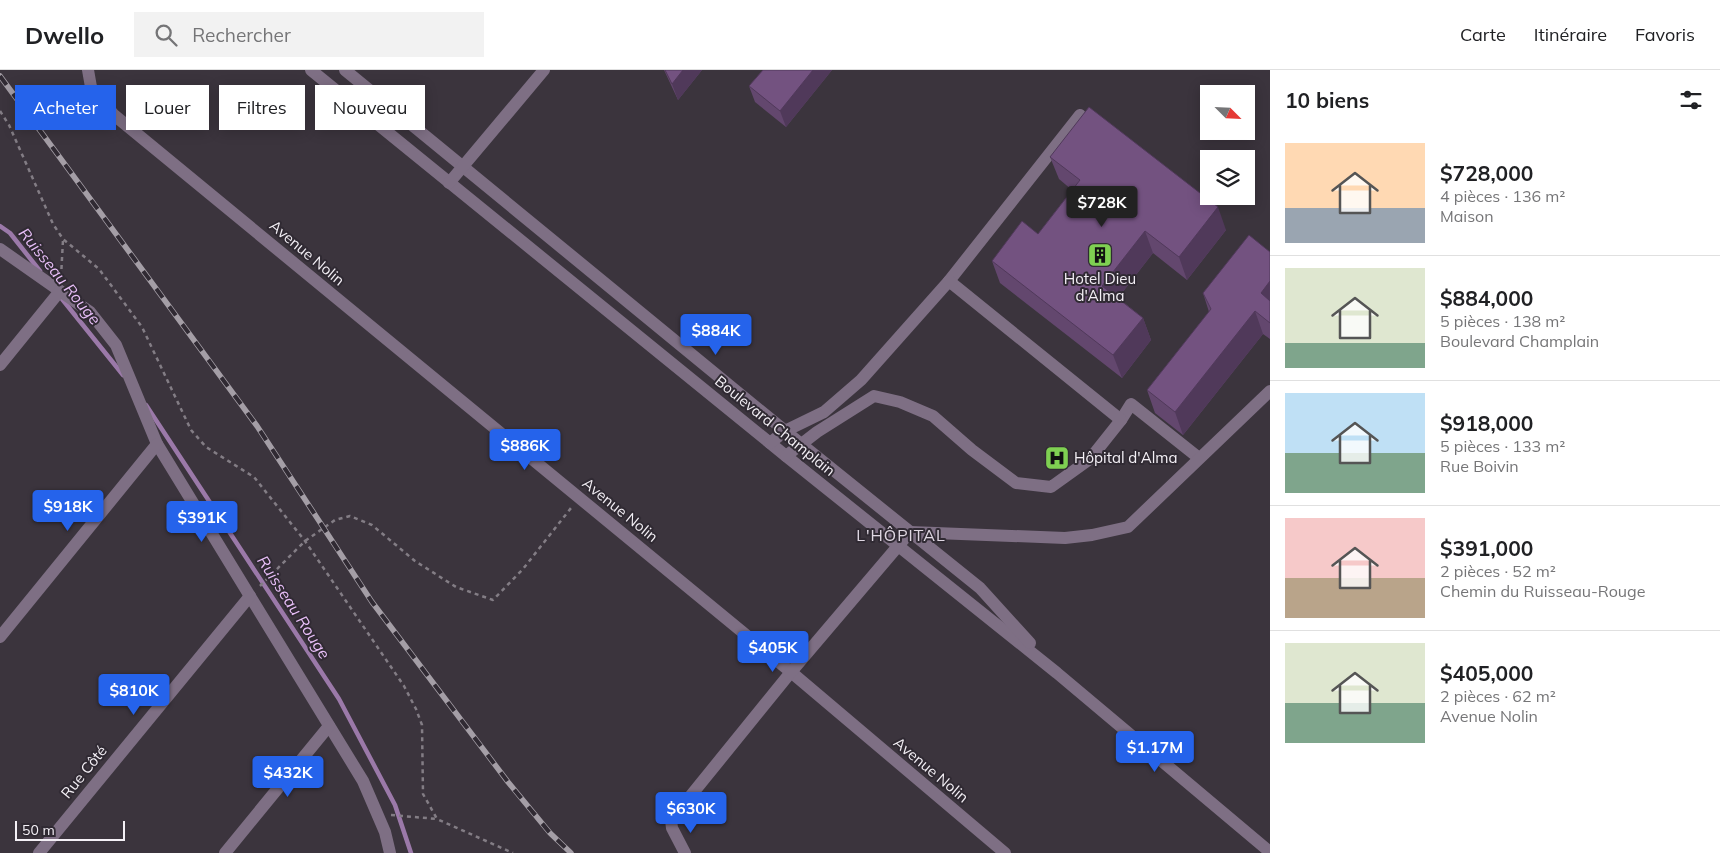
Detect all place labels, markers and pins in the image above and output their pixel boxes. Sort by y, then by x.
pin: $728K [1067,186,1137,228]
building icon: Hotel Dieu d'Alma [1087,242,1113,268]
place label: Hotel Dieu d'Alma [1064,269,1136,305]
pin: $884K [681,314,751,356]
pin: $886K [490,428,560,471]
hospital icon: Hôpital d'Alma [1044,445,1070,471]
place label: Hôpital d'Alma [1074,448,1177,467]
pin: $918K [33,490,103,532]
pin: $391K [167,500,237,543]
pin: $405K [738,630,808,673]
pin: $810K [99,674,169,716]
pin: $1.17M [1114,730,1196,773]
pin: $432K [253,756,323,798]
pin: $630K [656,792,726,834]

